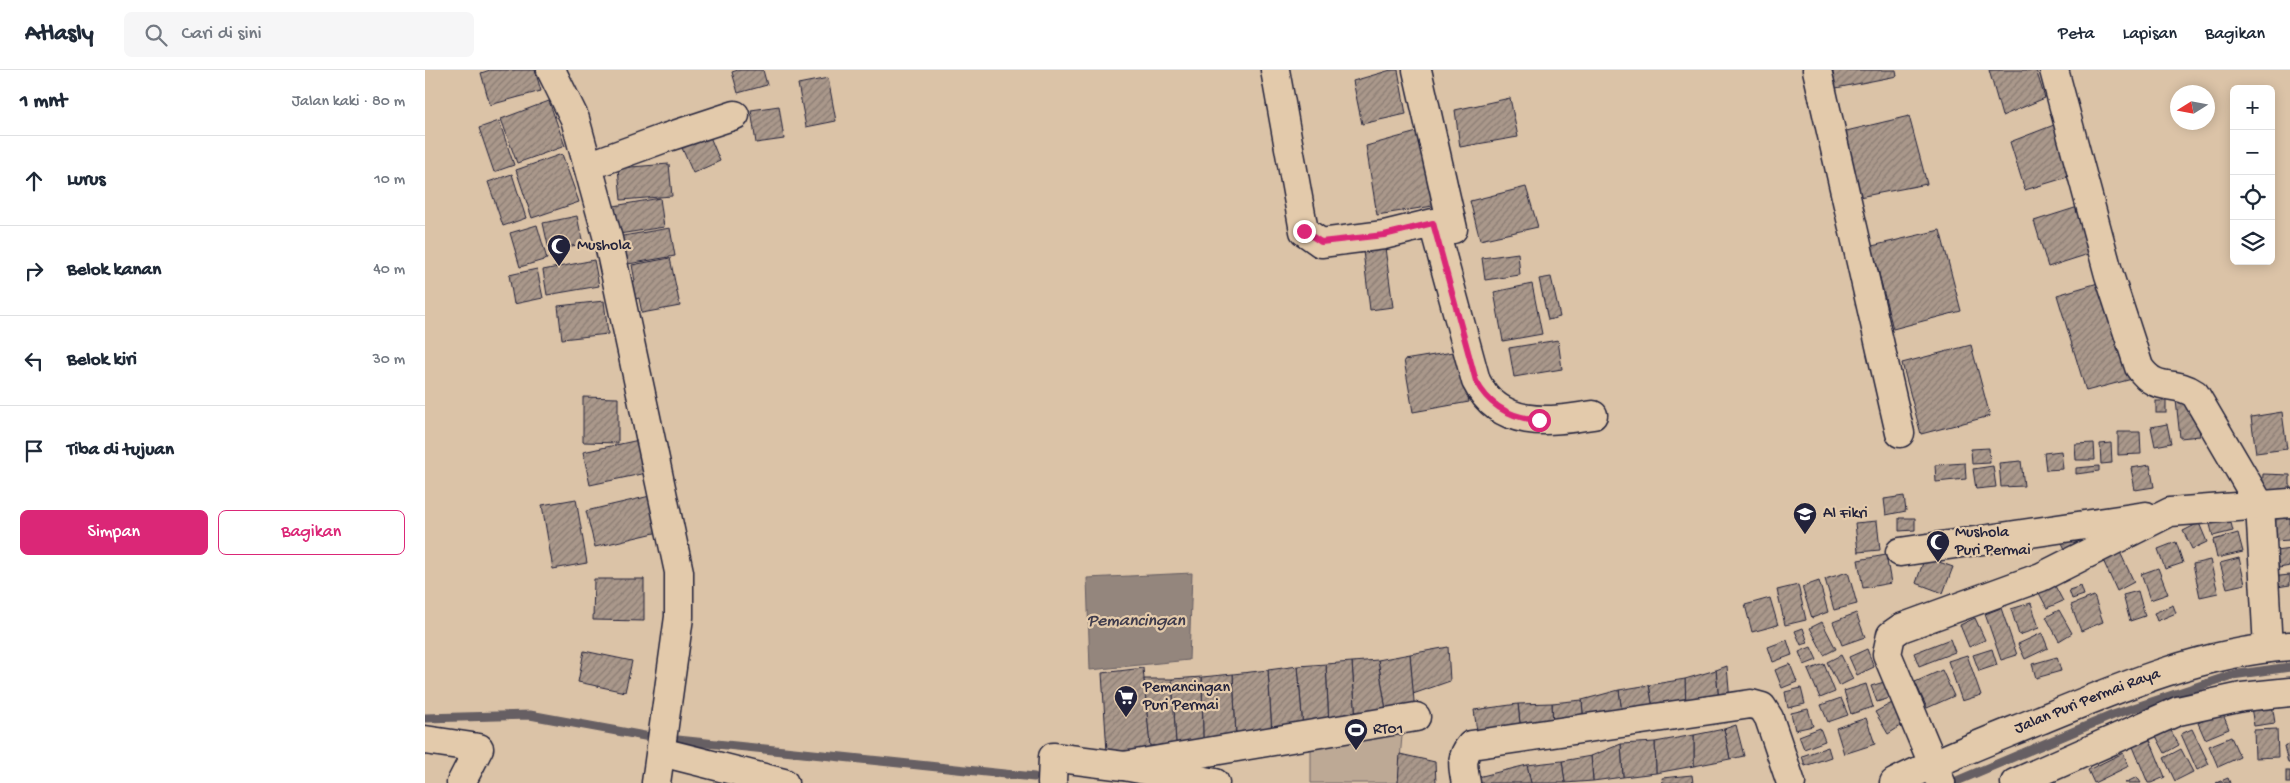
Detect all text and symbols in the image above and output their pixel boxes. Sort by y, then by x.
search box [124,12,474,57]
text: Atlasly [25,20,94,49]
icon: search [142,21,170,49]
text: Cari di sini [182,23,262,46]
text: Peta [2058,24,2095,45]
text: Lapisan [2123,24,2177,45]
text: Bagikan [2205,24,2265,45]
north arrow [2170,85,2215,130]
map controls [2230,85,2275,265]
button: + [2230,85,2275,130]
text: 1 mnt [20,90,67,115]
text: Jalan kaki · 80 m [292,93,405,112]
button: − [2230,130,2275,175]
icon: ahead [20,167,48,195]
text: Lurus [67,169,106,192]
text: 10 m [374,171,405,190]
button: locate [2230,175,2275,220]
route end [1293,220,1316,243]
button: layers [2230,220,2275,265]
mosque icon: Mushola [546,233,572,267]
place label: Mushola [577,237,632,256]
icon: right [20,257,48,285]
text: Belok kanan [67,259,161,282]
text: 40 m [373,261,405,280]
icon: left [20,347,48,375]
text: Belok kiri [67,349,137,372]
text: 30 m [372,351,405,370]
route start [1528,409,1551,432]
icon: arrive [20,437,48,465]
text: Tiba di tujuan [67,439,174,462]
school or university icon: Al Fikri [1792,501,1818,535]
place label: Al Fikri [1823,505,1868,524]
button: Simpan [20,510,208,555]
button: Bagikan [218,510,405,555]
place label: Mushola Puri Permai [1954,524,2031,561]
mosque icon: Mushola Puri Permai [1925,529,1951,563]
water label: Pemancingan [1087,611,1185,632]
street label: Jalan Puri Permai Raya [2012,664,2164,739]
place label: Pemancingan Puri Permai [1142,679,1230,716]
supermarket icon: Pemancingan Puri Permai [1113,684,1139,718]
sports icon: RT01 [1343,717,1369,751]
place label: RT01 [1373,721,1403,740]

